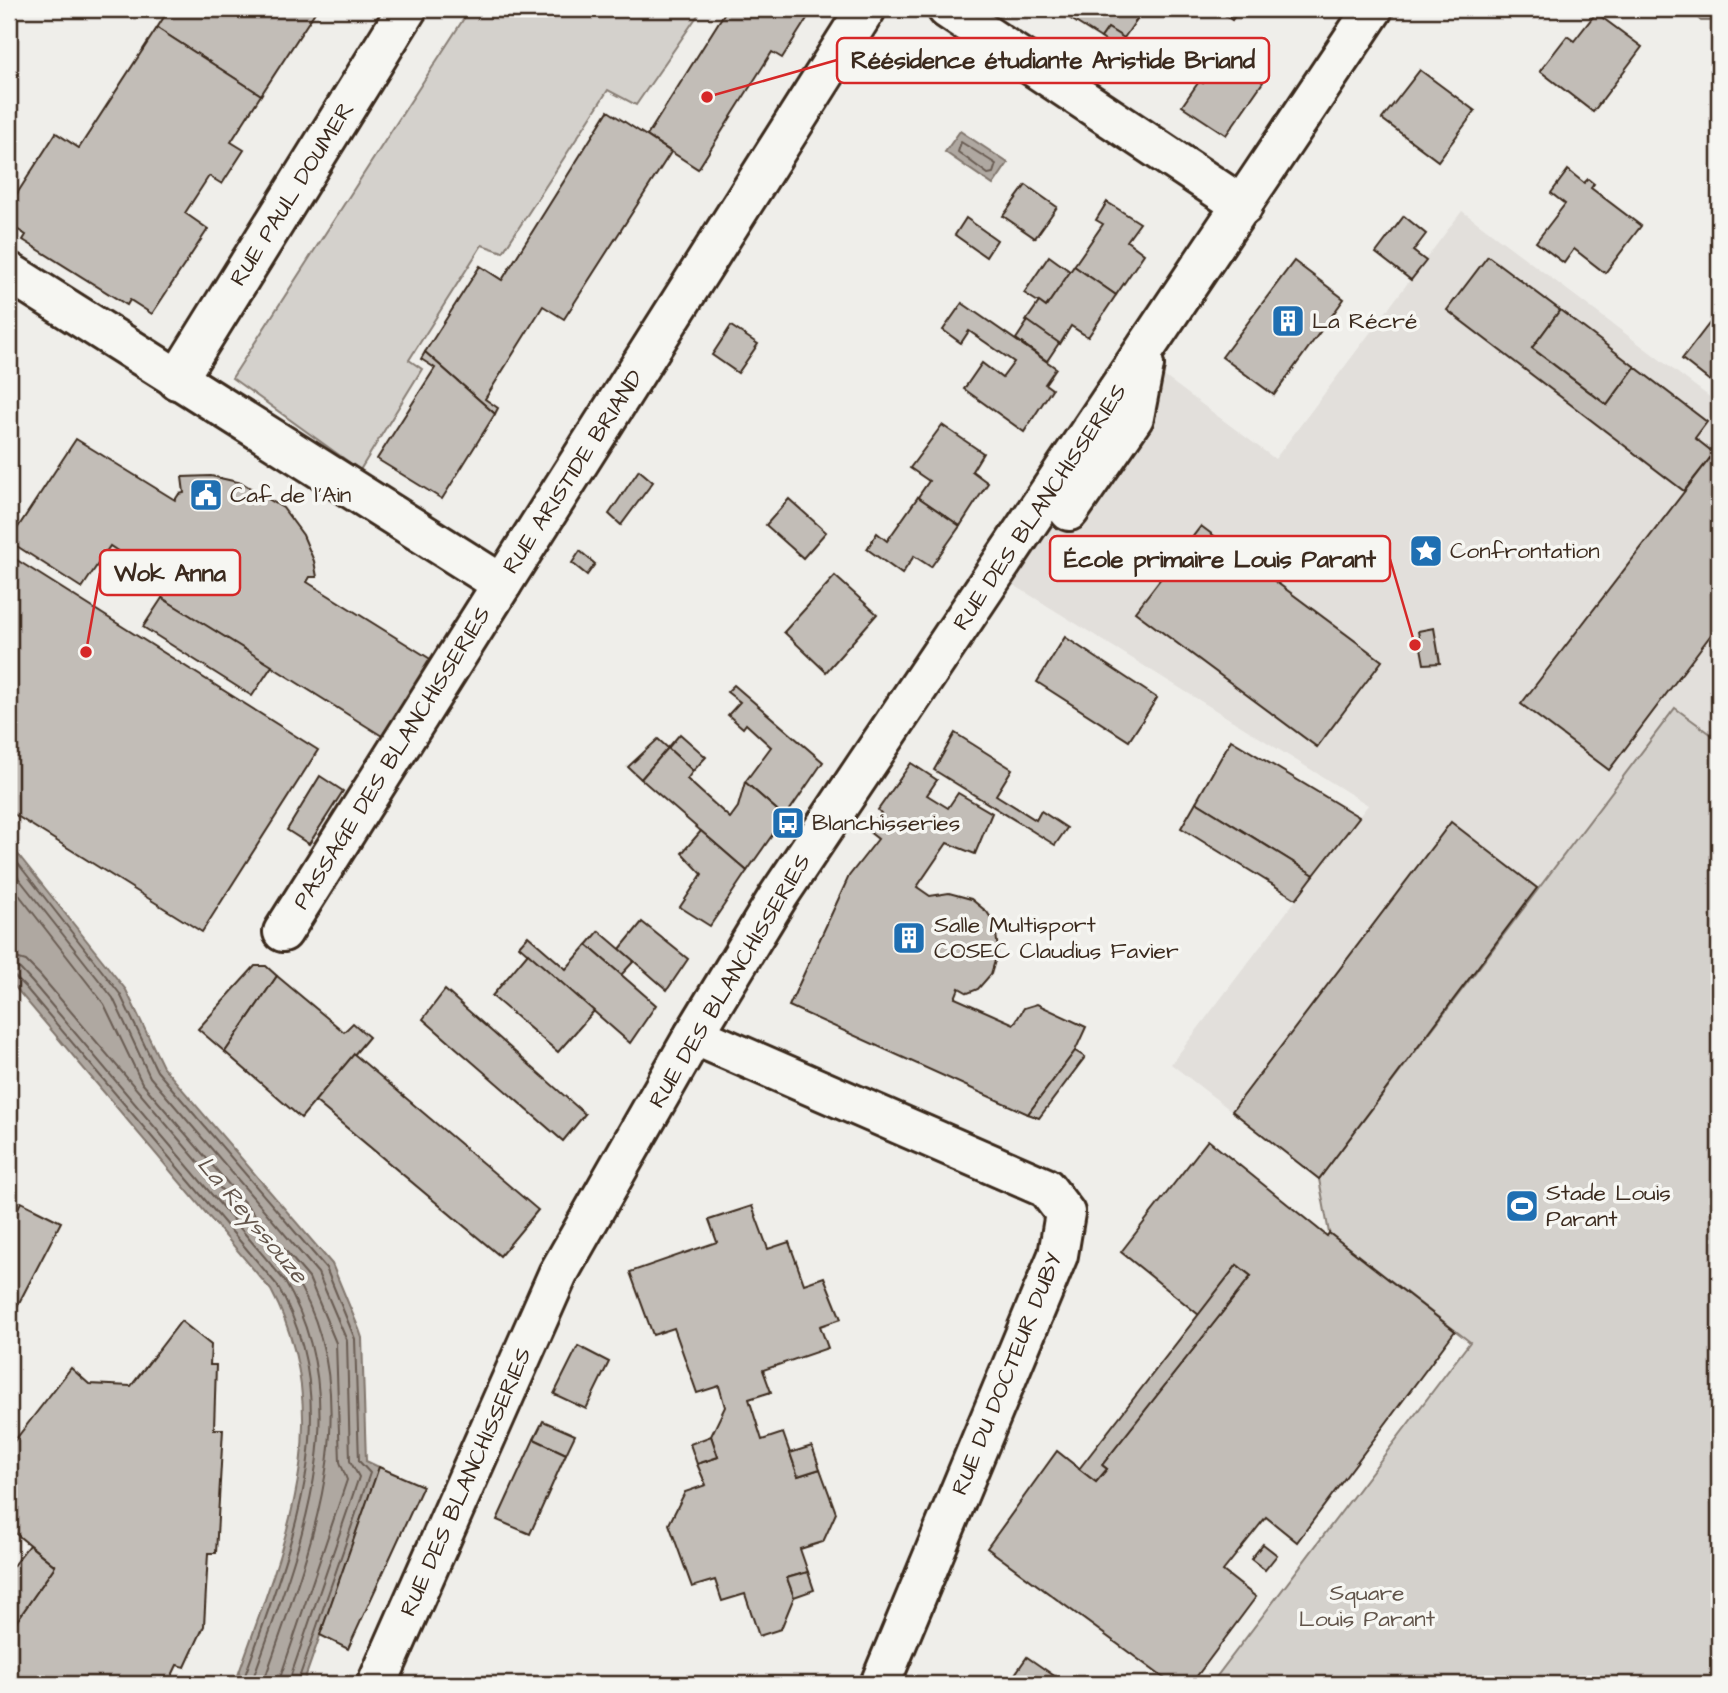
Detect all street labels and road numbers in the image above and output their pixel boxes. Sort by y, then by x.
street label: RUE PAUL DOUMER [222,96,362,292]
street label: RUE ARISTIDE BRIAND [495,364,651,580]
street label: RUE DES BLANCHISSERIES [945,377,1135,637]
street label: PASSAGE DES BLANCHISSERIES [285,600,499,916]
street label: RUE DES BLANCHISSERIES [641,848,819,1114]
street label: RUE DU DOCTEUR DUBY [944,1248,1070,1500]
street label: RUE DES BLANCHISSERIES [392,1342,540,1622]

